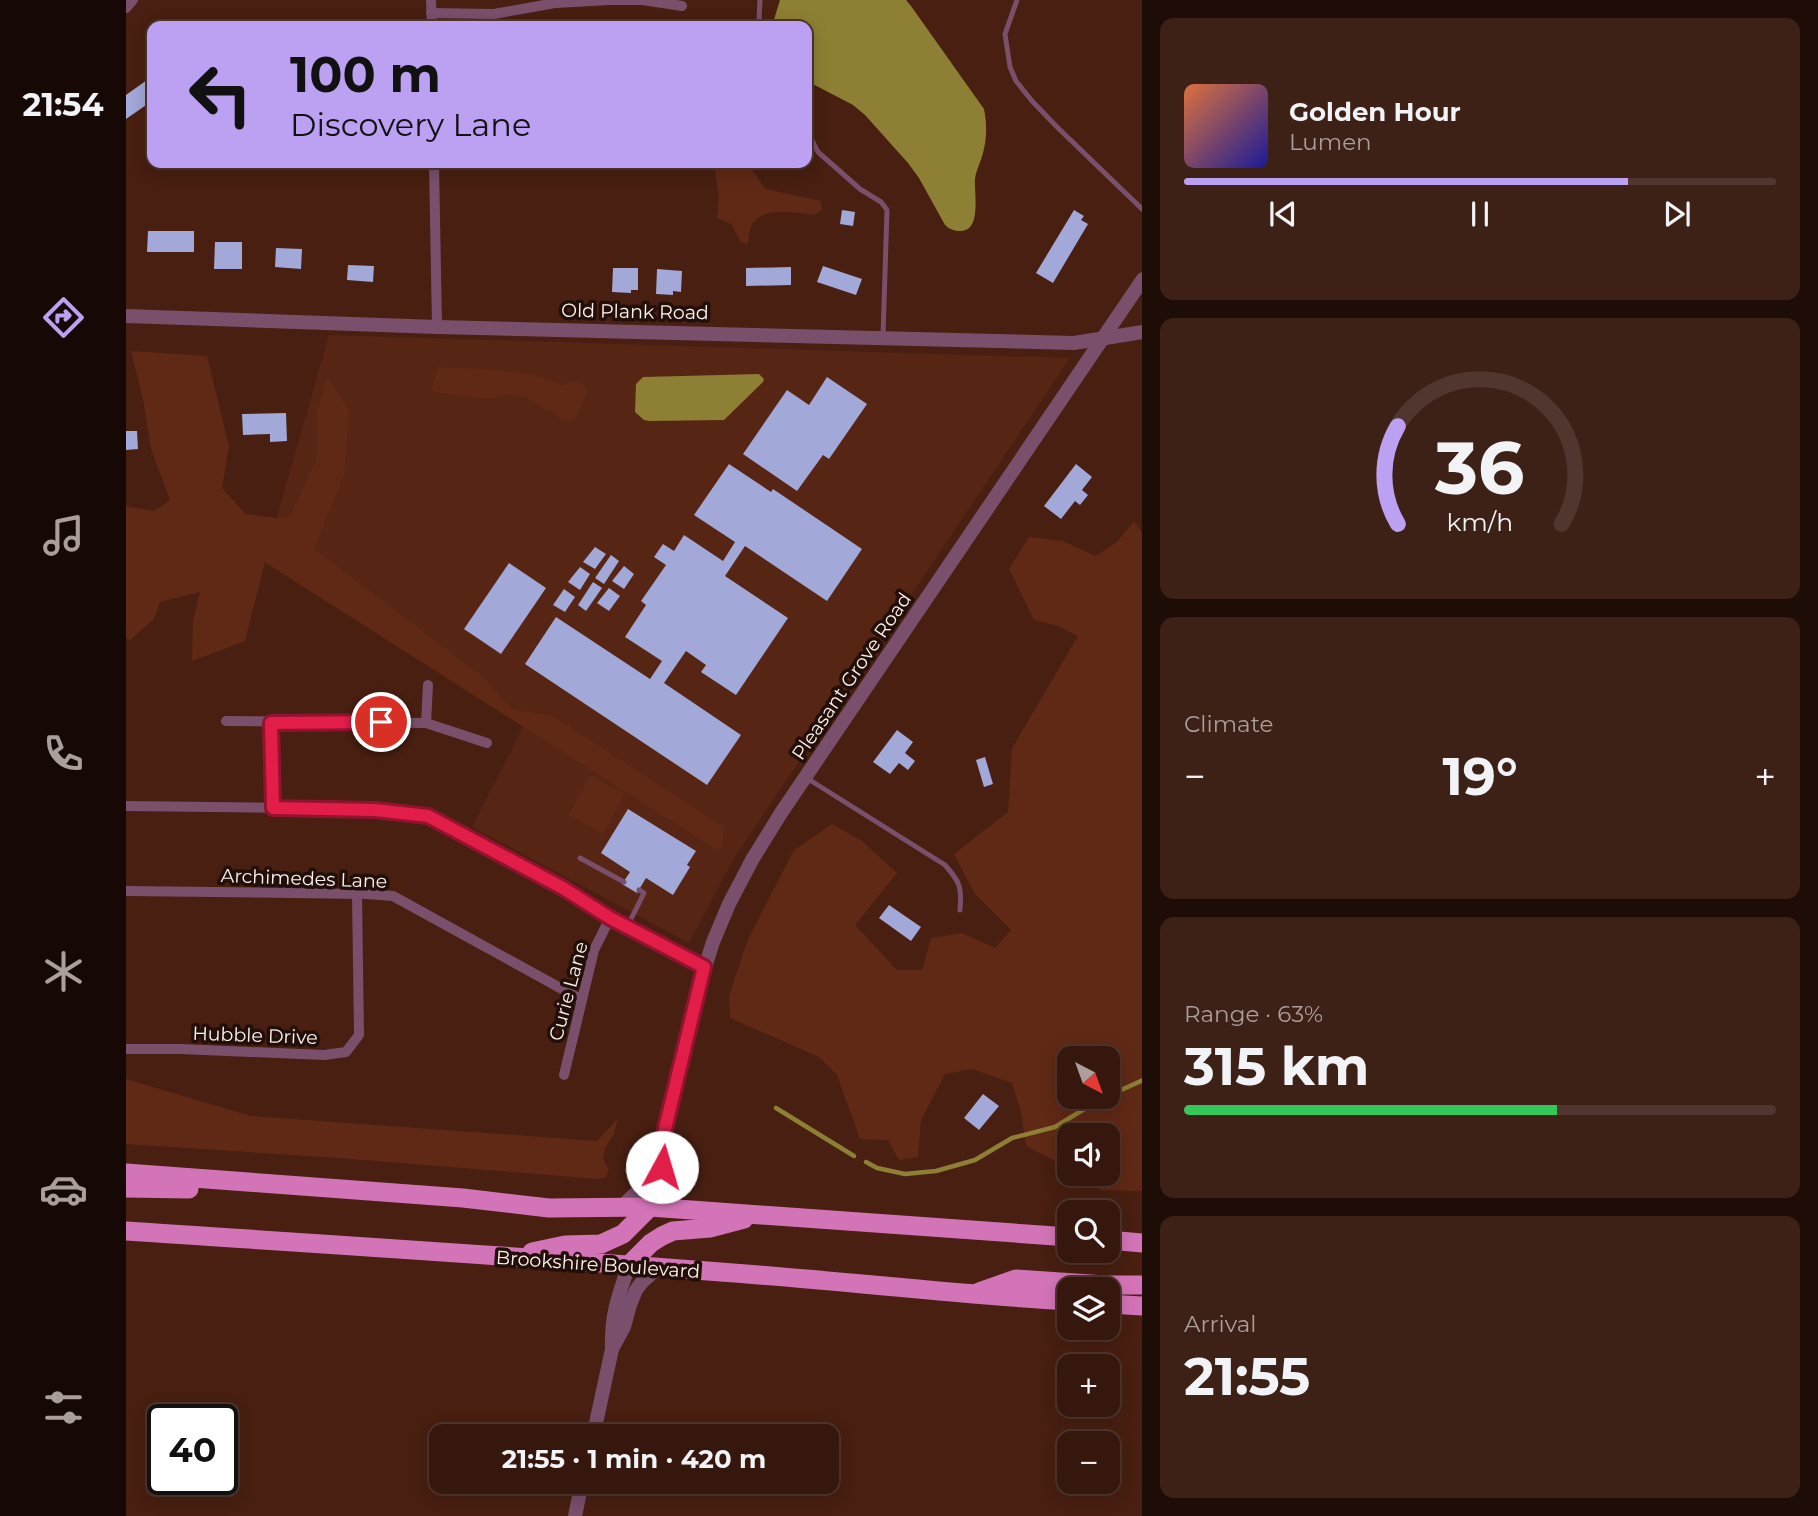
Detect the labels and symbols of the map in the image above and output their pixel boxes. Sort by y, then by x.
street label: Old Plank Road [561,299,709,324]
street label: Pleasant Grove Road [787,588,916,764]
pin [351,692,411,752]
street label: Archimedes Lane [220,864,388,893]
street label: Curie Lane [544,939,593,1043]
street label: Hubble Drive [192,1022,318,1049]
north arrow [1057,1046,1120,1110]
position arrow [625,1130,699,1204]
street label: Brookshire Boulevard [495,1246,701,1283]
speed limit sign: 40 [147,1404,238,1495]

